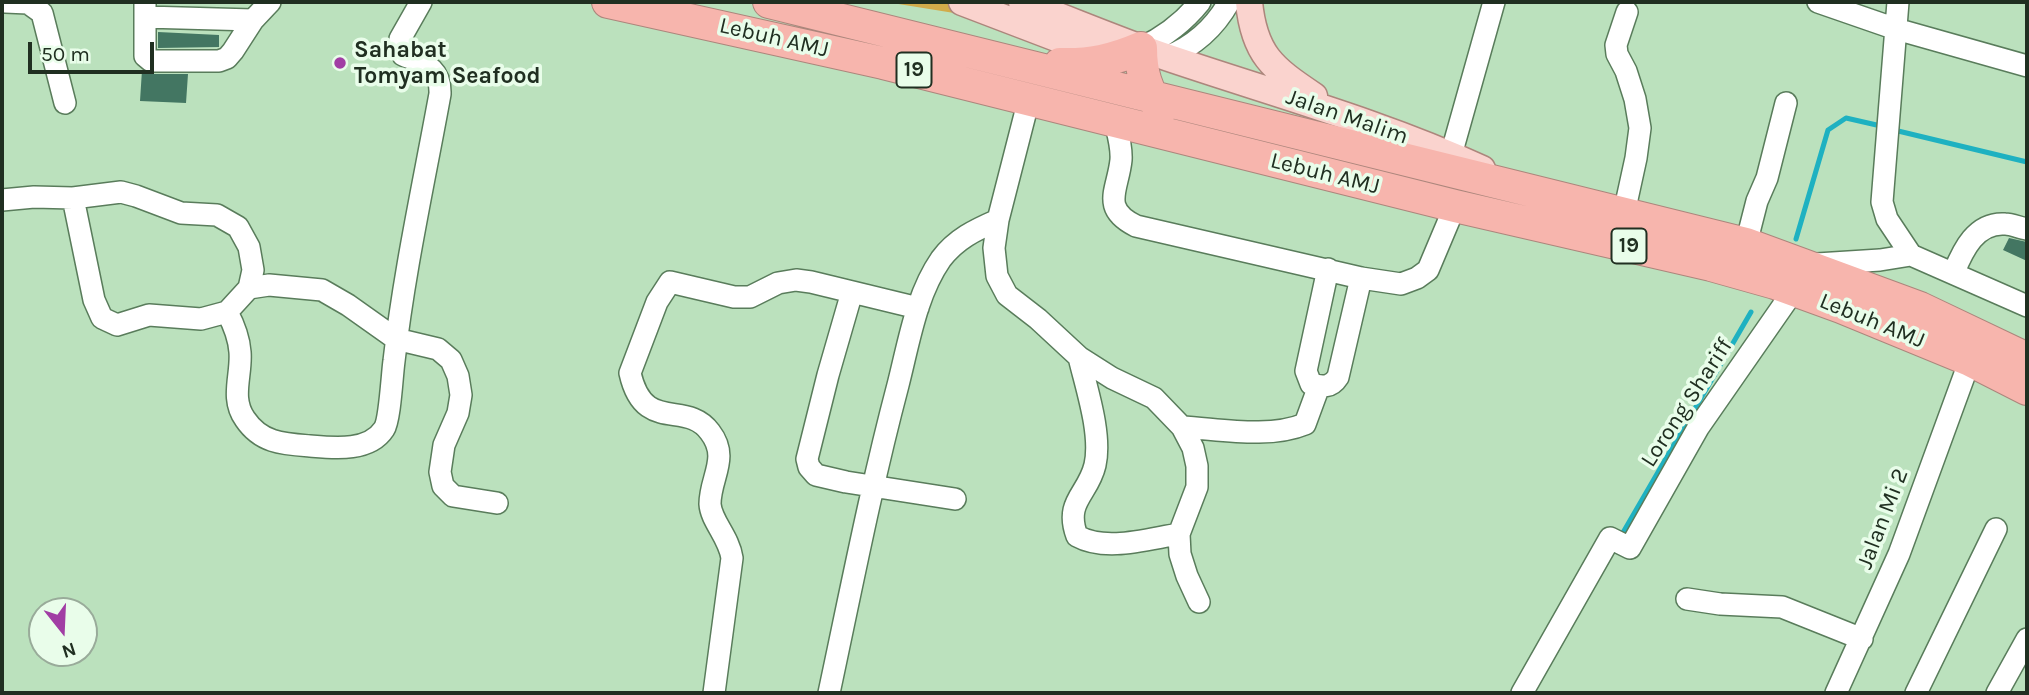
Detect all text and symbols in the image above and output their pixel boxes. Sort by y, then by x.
street label: Lebuh AMJ [717,12,831,64]
scale bar [32,28,158,72]
place label: Sahabat Tomyam Seafood [354,36,541,90]
text: 50 m [41,42,90,66]
road number: 19 [897,52,932,88]
marker: Sahabat Tomyam Seafood [332,55,348,71]
street label: Jalan Malim [1282,83,1412,151]
street label: Lebuh AMJ [1268,147,1382,201]
road number: 19 [1612,229,1646,264]
street label: Lebuh AMJ [1815,287,1929,355]
street label: Lorong Shariff [1635,333,1739,473]
street label: Jalan Mi 2 [1851,465,1915,573]
north arrow [28,597,98,667]
text: N [59,638,79,663]

